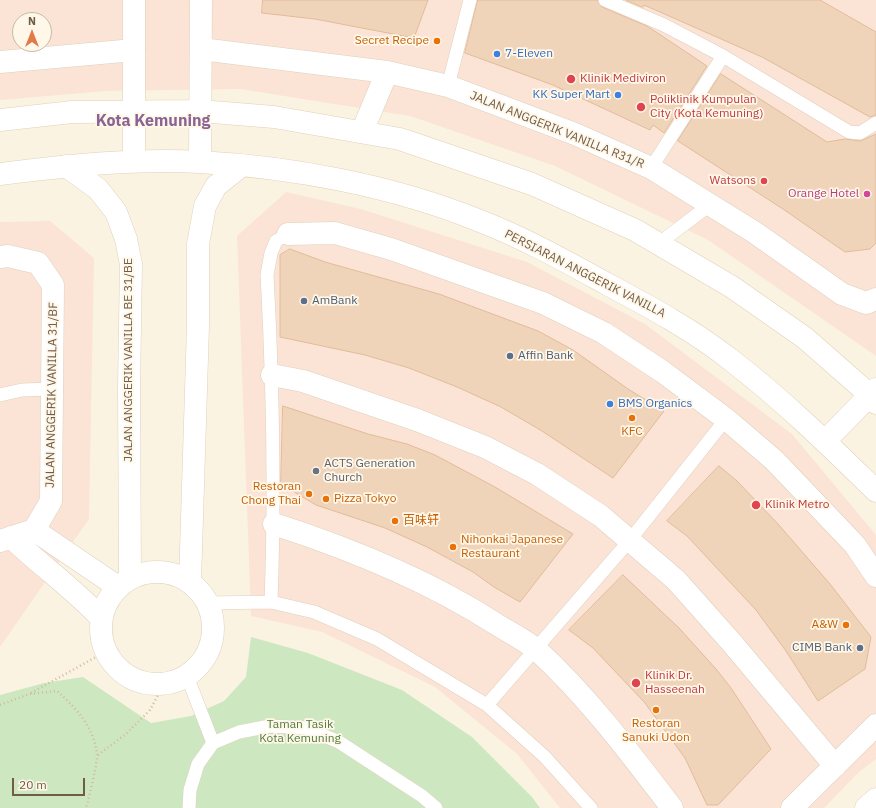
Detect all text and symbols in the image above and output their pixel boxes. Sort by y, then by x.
north arrow [12,12,52,52]
text: N [28,14,36,28]
place label: Secret Recipe [355,34,429,48]
marker: Secret Recipe [432,36,442,46]
place label: 7-Eleven [505,47,553,61]
marker: 7-Eleven [492,49,502,59]
place label: Klinik Mediviron [580,72,666,86]
marker: Klinik Mediviron [565,73,577,85]
street label: JALAN ANGGERIK VANILLA R31/R [468,88,646,172]
place label: KK Super Mart [533,88,610,102]
marker: KK Super Mart [613,90,623,100]
place label: Poliklinik Kumpulan City (Kota Kemuning) [650,93,763,121]
marker: Poliklinik Kumpulan City (Kota Kemuning) [635,101,647,113]
district label: Kota Kemuning [96,111,210,131]
place label: Watsons [710,174,756,188]
marker: Watsons [759,176,769,186]
place label: Orange Hotel [788,187,859,201]
marker: Orange Hotel [862,189,872,199]
street label: PERSIARAN ANGGERIK VANILLA [502,227,668,321]
street label: JALAN ANGGERIK VANILLA BE 31/BE [122,258,136,462]
place label: AmBank [312,294,358,308]
marker: AmBank [299,296,309,306]
street label: JALAN ANGGERIK VANILLA 31/BF [43,302,61,488]
place label: Affin Bank [518,349,573,363]
marker: Affin Bank [505,351,515,361]
place label: BMS Organics [618,397,692,411]
marker: BMS Organics [605,399,615,409]
marker: KFC [627,413,637,423]
place label: KFC [621,425,643,439]
place label: ACTS Generation Church [324,457,415,485]
marker: ACTS Generation Church [311,466,321,476]
place label: Restoran Chong Thai [241,480,301,508]
marker: Restoran Chong Thai [304,489,314,499]
place label: Pizza Tokyo [334,492,396,506]
marker: Pizza Tokyo [321,494,331,504]
place label: Klinik Metro [765,498,829,512]
marker: Klinik Metro [750,499,762,511]
place label: 百味轩 [403,514,439,528]
marker: 百味轩 [390,516,400,526]
place label: Nihonkai Japanese Restaurant [461,533,563,561]
marker: Nihonkai Japanese Restaurant [448,542,458,552]
place label: A&W [812,618,838,632]
marker: A&W [841,620,851,630]
place label: CIMB Bank [792,641,852,655]
marker: CIMB Bank [855,643,865,653]
place label: Klinik Dr. Hasseenah [645,669,705,697]
marker: Klinik Dr. Hasseenah [630,677,642,689]
marker: Restoran Sanuki Udon [651,705,661,715]
place label: Restoran Sanuki Udon [622,717,690,745]
park label: Taman Tasik Kota Kemuning [259,718,341,746]
scale bar [14,770,87,796]
text: 20 m [19,777,47,792]

